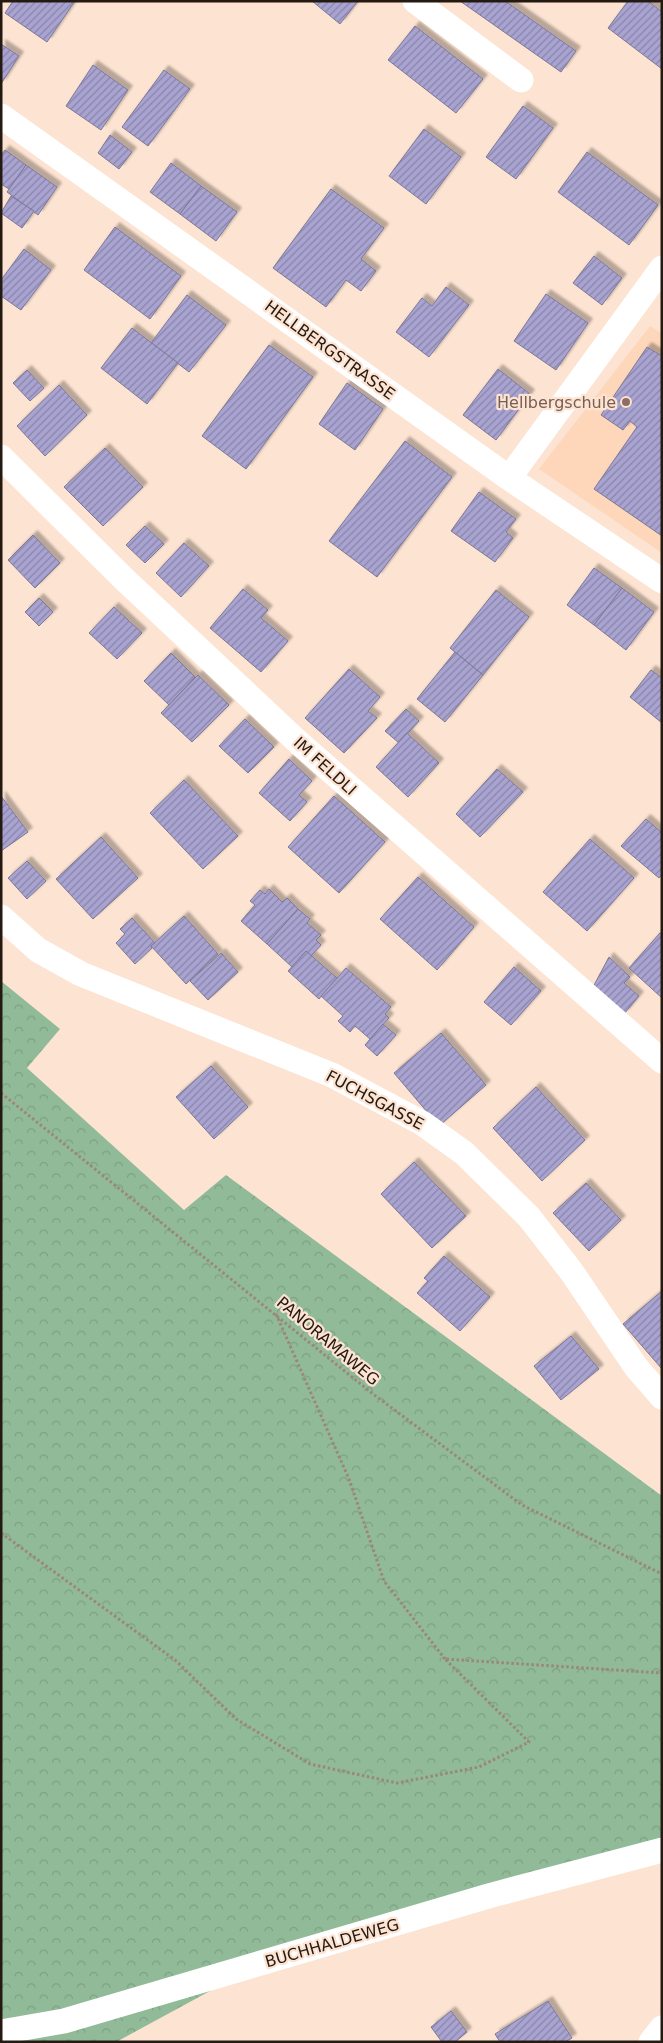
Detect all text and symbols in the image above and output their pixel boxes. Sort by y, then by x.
street label: HELLBERGSTRASSE [261,296,399,404]
place label: Hellbergschule [497,393,616,412]
marker: Hellbergschule [620,396,632,408]
street label: IM FELDLI [290,733,360,799]
street label: FUCHSGASSE [323,1066,427,1134]
street label: PANORAMAWEG [273,1293,383,1389]
street label: BUCHHALDEWEG [263,1915,401,1971]

